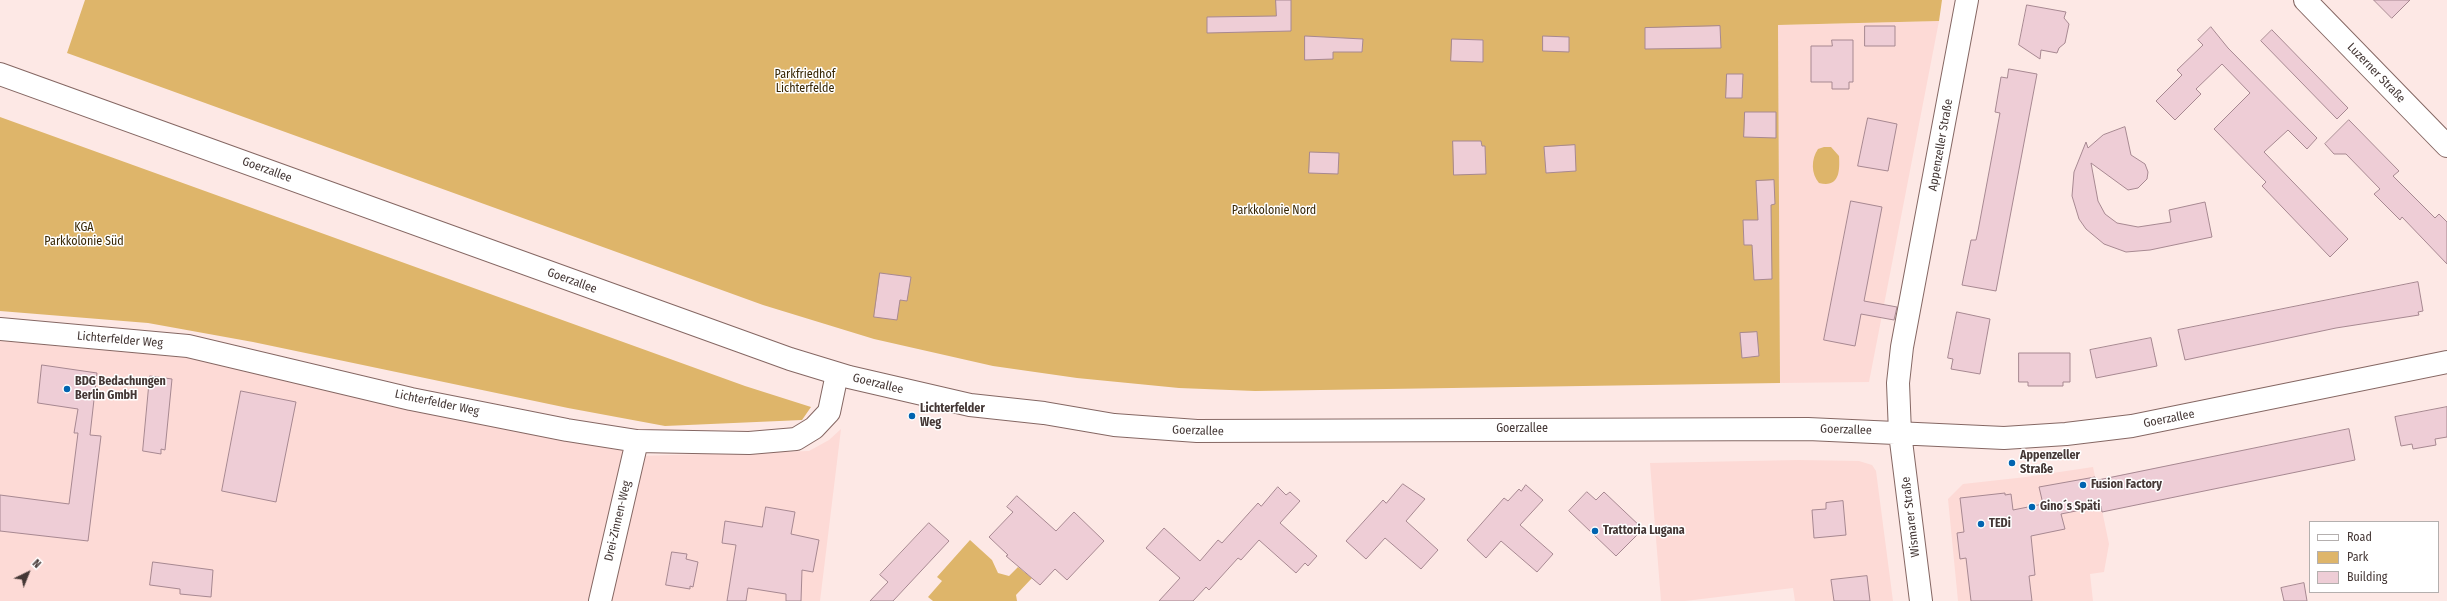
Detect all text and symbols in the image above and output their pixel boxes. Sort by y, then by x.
street label: Luzerner Straße [2344,40,2408,106]
park label: Parkfriedhof Lichterfelde [775,68,835,96]
street label: Appenzeller Straße [1926,98,1956,192]
street label: Goerzallee [240,154,294,186]
park label: Parkkolonie Nord [1232,204,1316,218]
park label: KGA Parkkolonie Süd [44,221,124,249]
street label: Goerzallee [545,265,599,297]
street label: Lichterfelder Weg [77,329,163,351]
street label: Goerzallee [851,371,905,397]
place label: BDG Bedachungen Berlin GmbH [75,375,166,403]
marker: BDG Bedachungen Berlin GmbH [62,384,72,394]
street label: Lichterfelder Weg [393,387,481,419]
place label: Lichterfelder Weg [920,402,985,430]
street label: Goerzallee [2142,407,2196,431]
marker: Lichterfelder Weg [907,411,917,421]
street label: Goerzallee [1496,422,1548,436]
street label: Goerzallee [1820,422,1872,438]
street label: Goerzallee [1172,423,1224,439]
place label: Appenzeller Straße [2020,449,2080,477]
marker: Appenzeller Straße [2007,458,2017,468]
street label: Wismarer Straße [1899,476,1923,558]
place label: Fusion Factory [2091,478,2162,492]
street label: Drei-Zinnen-Weg [602,479,634,563]
marker: Fusion Factory [2078,480,2088,490]
place label: Gino´s Späti [2040,500,2100,514]
marker: Gino´s Späti [2027,502,2037,512]
place label: TEDi [1989,517,2011,531]
marker: TEDi [1976,519,1986,529]
legend [2309,521,2439,593]
place label: Trattoria Lugana [1603,524,1685,538]
marker: Trattoria Lugana [1590,526,1600,536]
text: Road [2347,530,2372,544]
text: Park [2347,550,2368,564]
north arrow [8,553,48,593]
text: N [30,557,43,571]
text: Building [2347,570,2387,584]

